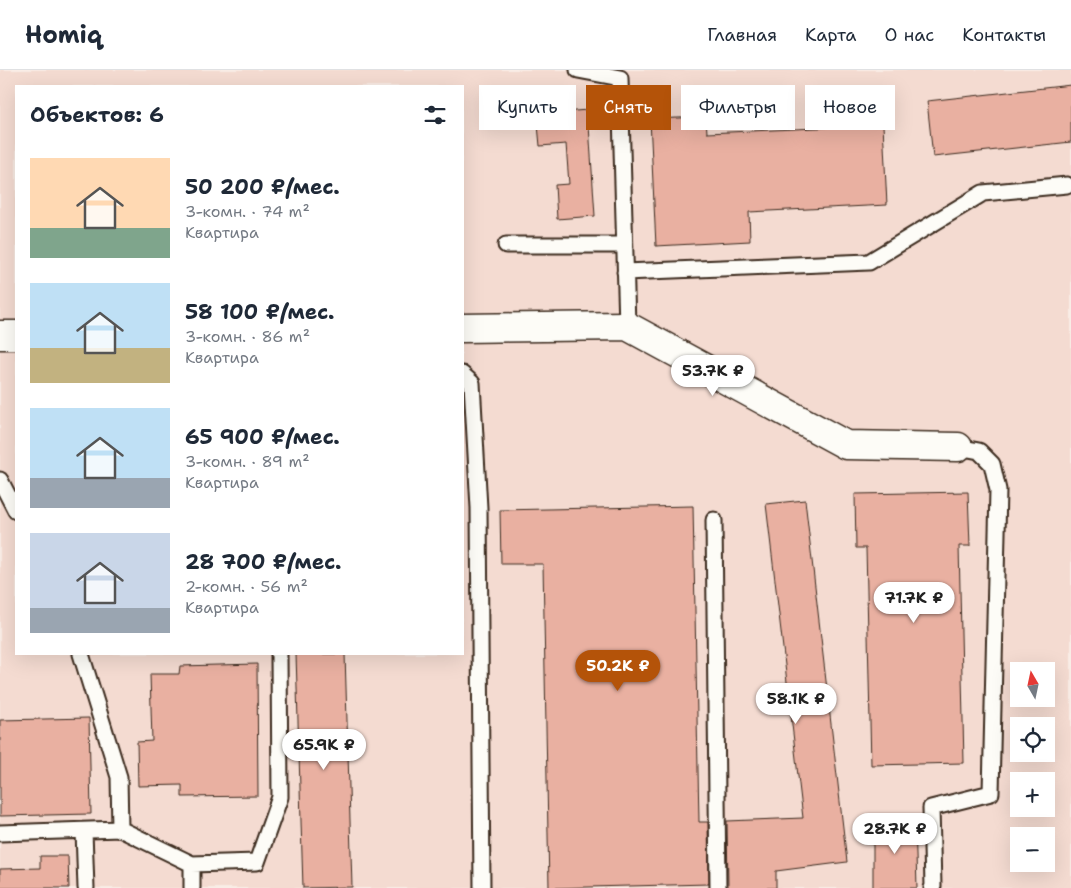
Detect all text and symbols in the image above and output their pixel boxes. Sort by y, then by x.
text: Homiq [25,19,102,51]
text: Главная [707,23,777,47]
text: Карта [805,23,857,47]
text: О нас [885,23,934,47]
text: Контакты [962,23,1046,47]
chip: Купить [479,85,576,130]
chip: Снять [586,85,671,130]
chip: Фильтры [681,85,795,130]
chip: Новое [805,85,895,130]
text: Объектов: 6 [30,101,164,129]
icon: filters [421,101,449,129]
text: 50 200 ₽/мес. [185,173,340,201]
icon: home [70,178,130,238]
text: 3-комн. · 74 m² [185,201,310,222]
text: Квартира [185,222,259,243]
text: 58 100 ₽/мес. [185,298,334,326]
icon: home [70,303,130,363]
text: 3-комн. · 86 m² [185,326,310,347]
text: Квартира [185,347,259,368]
pin: 53.7K ₽ [667,354,759,397]
text: 53.7K ₽ [682,360,744,381]
text: 65 900 ₽/мес. [185,423,340,451]
icon: home [70,428,130,488]
text: 3-комн. · 89 m² [185,451,310,472]
text: Квартира [185,472,259,493]
text: 28 700 ₽/мес. [185,548,342,576]
icon: home [70,553,130,613]
text: 2-комн. · 56 m² [185,576,308,597]
pin: 71.7K ₽ [868,582,960,624]
text: 71.7K ₽ [885,587,943,608]
text: Квартира [185,597,259,618]
pin: 50.2K ₽ [572,650,664,692]
text: 50.2K ₽ [586,655,650,676]
north arrow [1010,662,1055,708]
map controls [1010,662,1055,872]
pin: 58.1K ₽ [750,682,842,725]
text: 58.1K ₽ [767,688,825,709]
button: locate [1010,717,1055,762]
pin: 65.9K ₽ [278,728,370,771]
text: 65.9K ₽ [293,734,355,755]
button: + [1010,772,1055,817]
pin: 28.7K ₽ [849,812,941,855]
text: 28.7K ₽ [863,818,927,839]
button: − [1010,827,1055,872]

